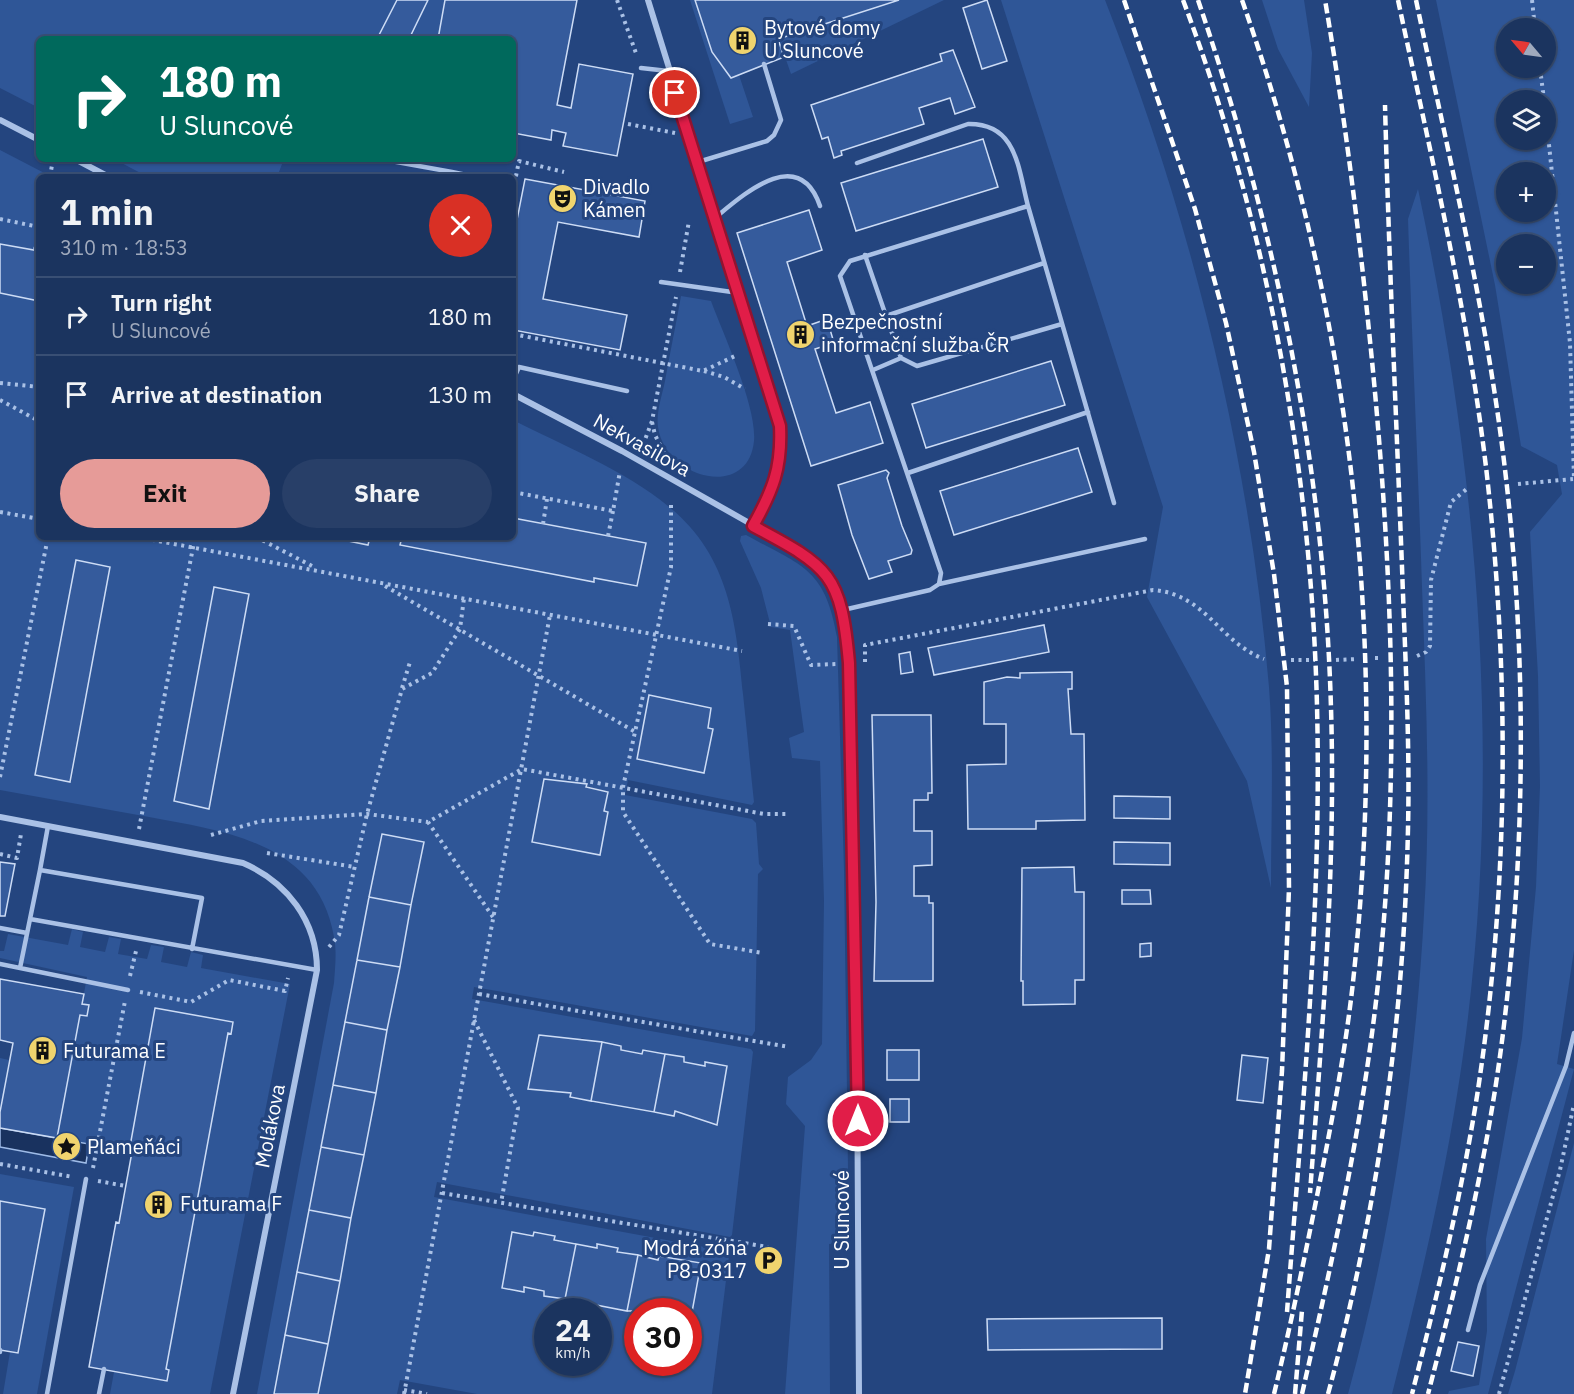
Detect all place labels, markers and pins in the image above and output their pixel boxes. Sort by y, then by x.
place label: Bytové domy U Sluncové [764,14,880,64]
building icon: Bytové domy U Sluncové [727,24,759,56]
pin [649,67,700,118]
place label: Divadlo Kámen [583,173,650,223]
theatre icon: Divadlo Kámen [546,183,578,215]
place label: Bezpečnostní informační služba ČR [821,308,1010,358]
building icon: Bezpečnostní informační služba ČR [784,318,816,350]
building icon: Futurama E [26,1035,58,1067]
place label: Futurama E [63,1037,166,1064]
place icon: Plameňáci [50,1131,82,1163]
place label: Plameňáci [87,1133,181,1160]
building icon: Futurama F [143,1188,175,1220]
place label: Futurama F [180,1190,282,1217]
place label: Modrá zóna P8-0317 [643,1234,747,1284]
parking icon: Modrá zóna P8-0317 [752,1244,784,1276]

